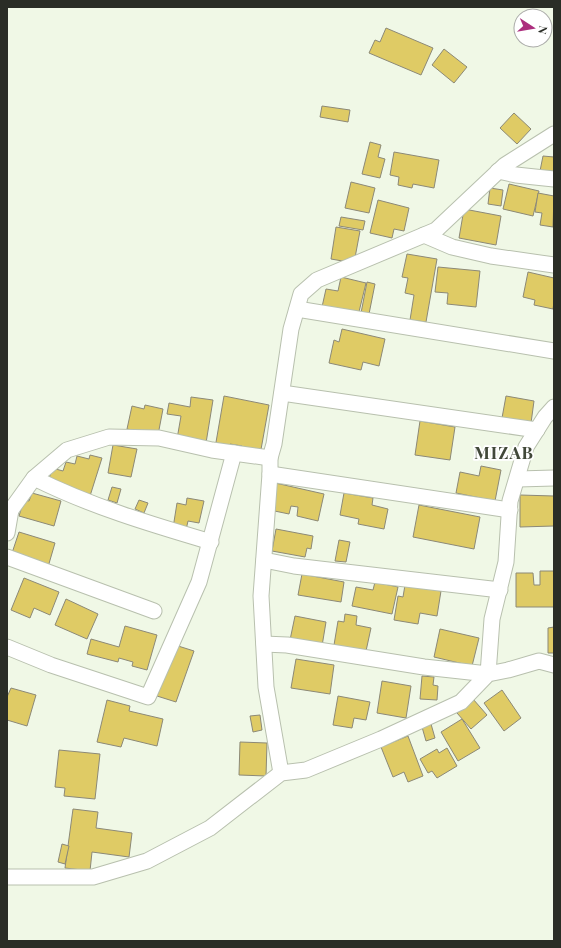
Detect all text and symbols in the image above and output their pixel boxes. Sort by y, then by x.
north arrow [513,8,553,48]
text: N [535,25,551,36]
district label: MIZAB [474,441,534,463]

